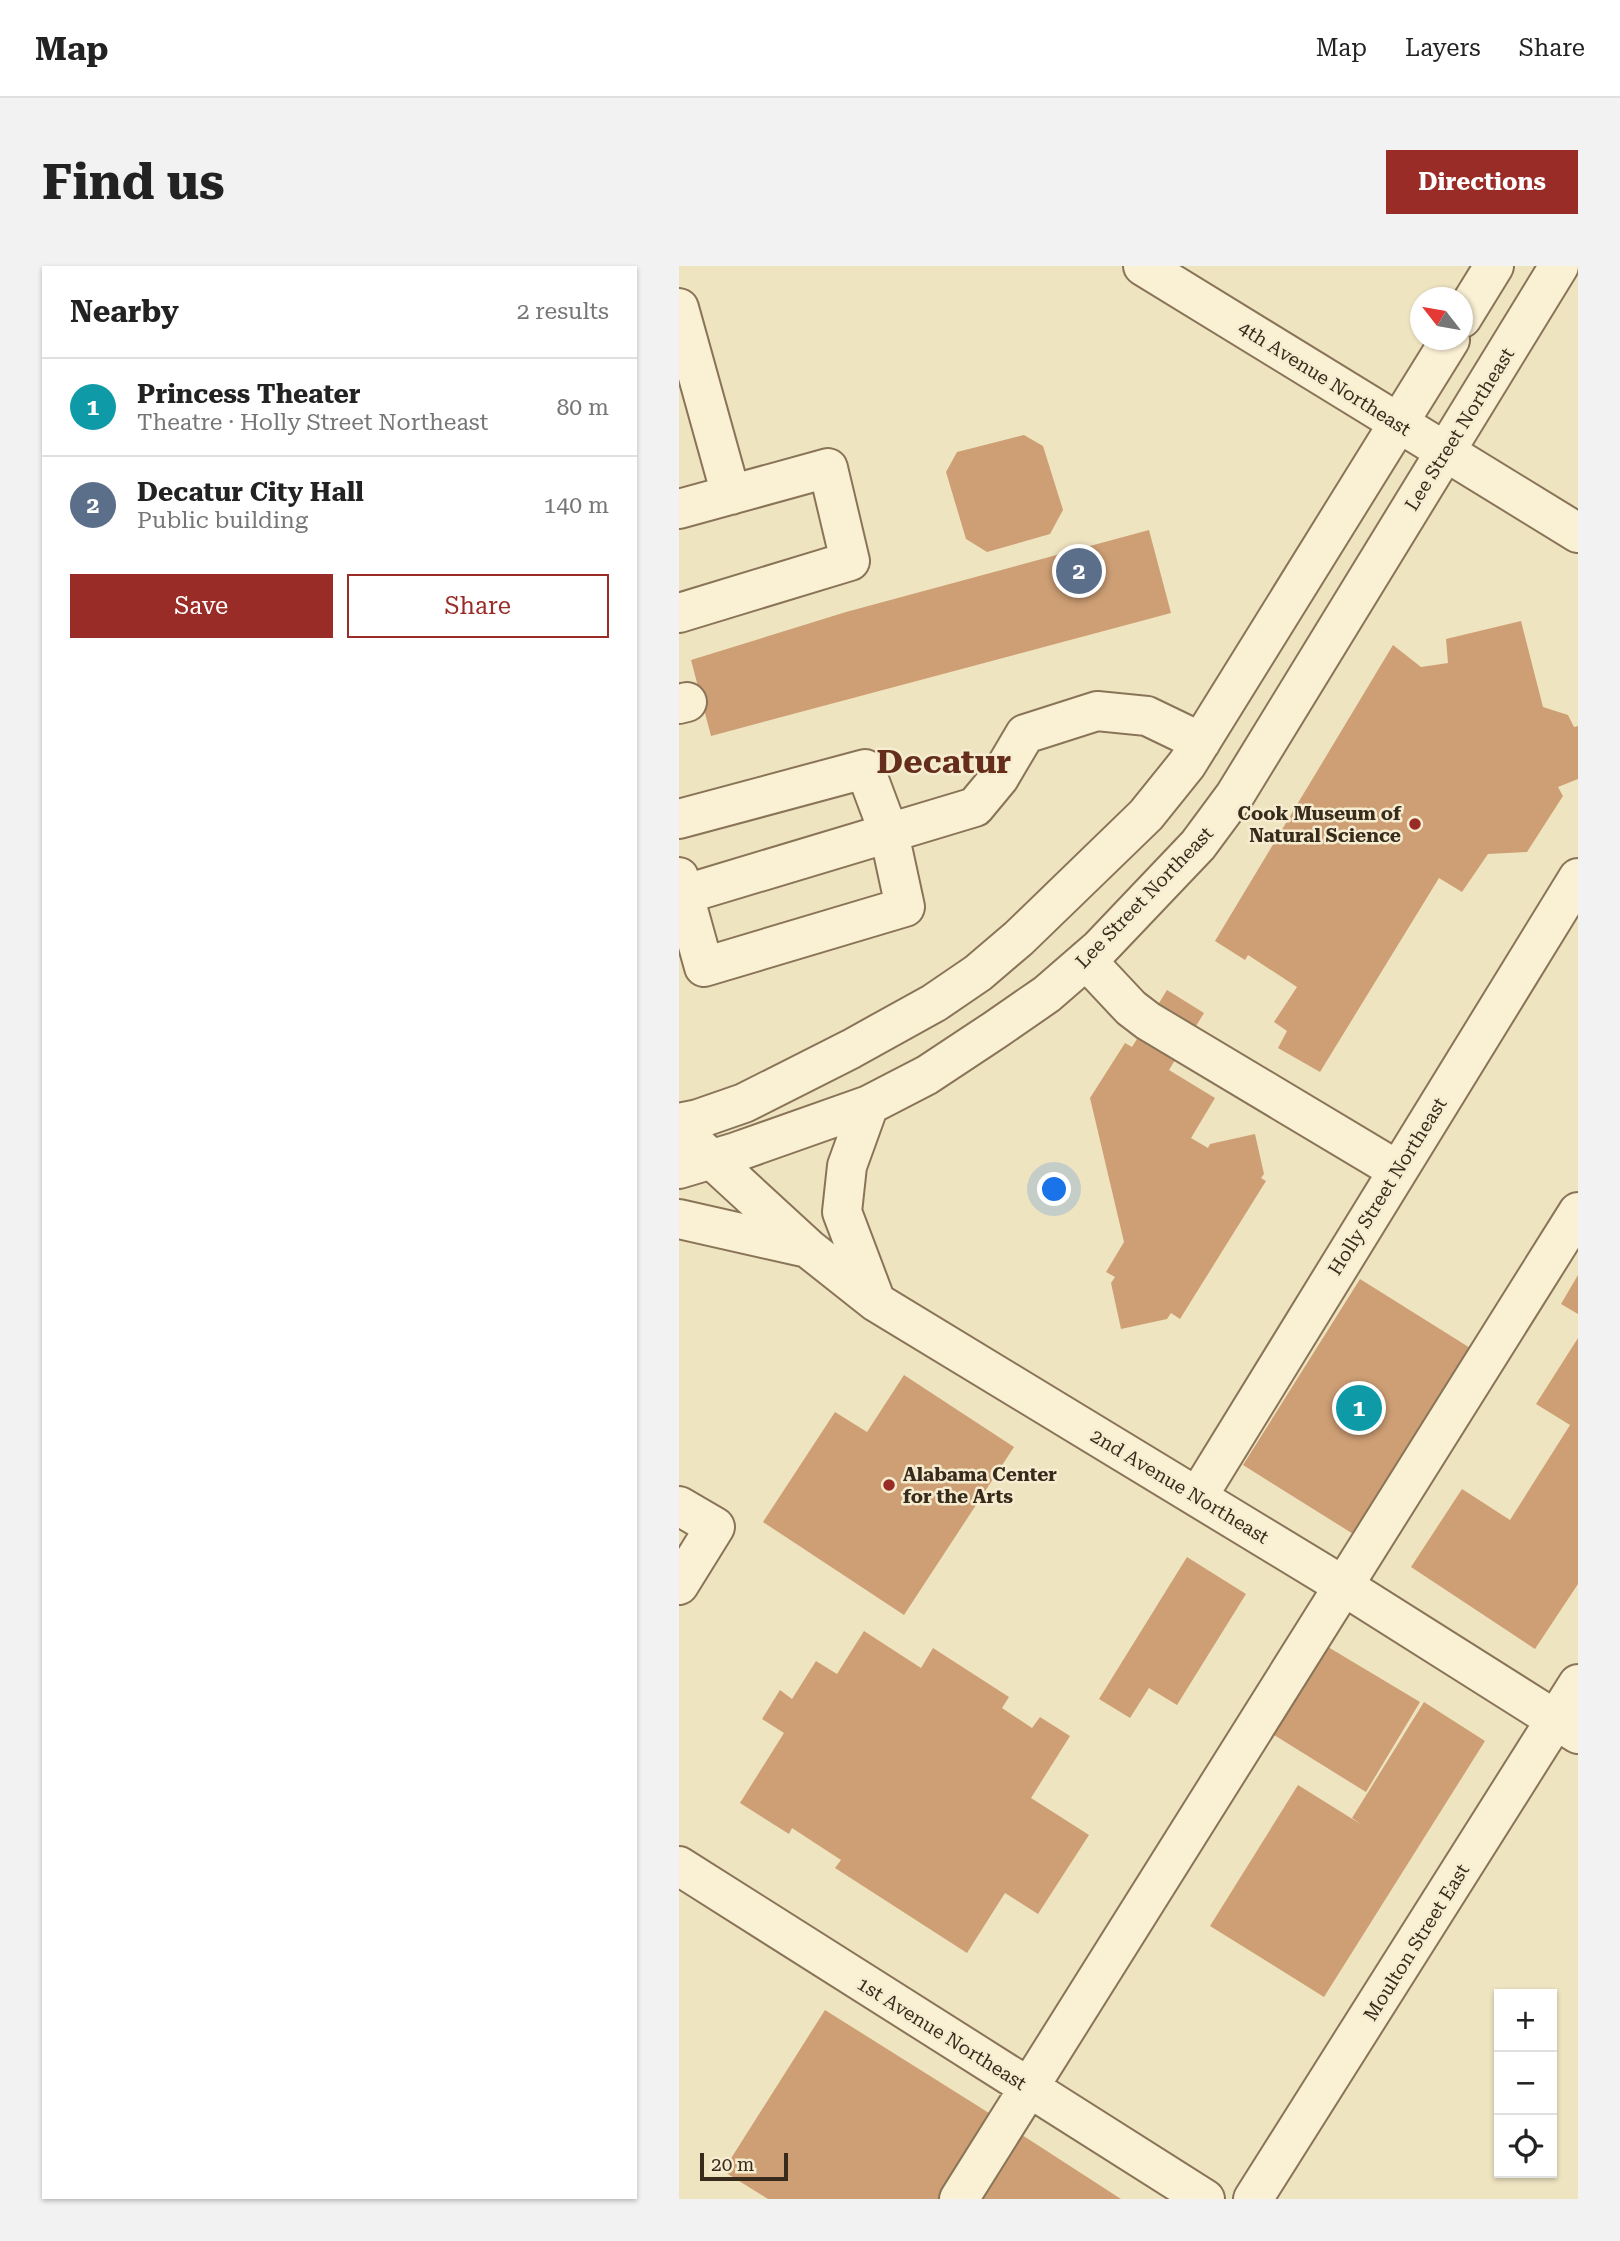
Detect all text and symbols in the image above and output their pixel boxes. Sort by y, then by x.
text: Map [35,29,109,68]
text: Map [1316,34,1367,62]
text: Layers [1405,34,1481,62]
text: Share [1519,34,1585,62]
button: Directions [1386,150,1578,214]
text: Find us [42,154,225,211]
north arrow [1410,287,1473,350]
text: Nearby [70,294,179,329]
text: 2 results [517,298,609,325]
street label: 4th Avenue Northeast [1234,316,1415,441]
street label: Lee Street Northeast [1400,344,1519,515]
text: Princess Theater [137,379,361,409]
text: 1 [87,394,99,421]
text: 80 m [556,394,609,421]
text: Theatre · Holly Street Northeast [137,409,488,436]
text: Decatur City Hall [137,477,364,507]
text: 2 [87,492,99,519]
text: 140 m [544,492,609,519]
text: Public building [137,507,308,534]
pin: 2 [1056,545,1102,597]
button: Save [70,574,333,638]
button: Share [347,574,609,638]
district label: Decatur [877,742,1011,781]
place label: Cook Museum of Natural Science [1237,802,1402,847]
marker: Cook Museum of Natural Science [1407,816,1423,832]
street label: Lee Street Northeast [1071,822,1218,973]
street label: Holly Street Northeast [1323,1093,1452,1279]
your location [1037,1172,1071,1206]
pin: 1 [1336,1382,1382,1434]
street label: 2nd Avenue Northeast [1087,1424,1273,1549]
place label: Alabama Center for the Arts [903,1463,1057,1508]
marker: Alabama Center for the Arts [881,1477,897,1493]
street label: Moulton Street East [1359,1859,1474,2025]
street label: 1st Avenue Northeast [853,1972,1031,2095]
map controls [1494,1989,1557,2178]
button: + [1494,1989,1557,2052]
button: − [1494,2052,1557,2115]
button: locate [1494,2115,1557,2178]
scale bar [700,2150,787,2182]
text: 20 m [711,2153,754,2176]

